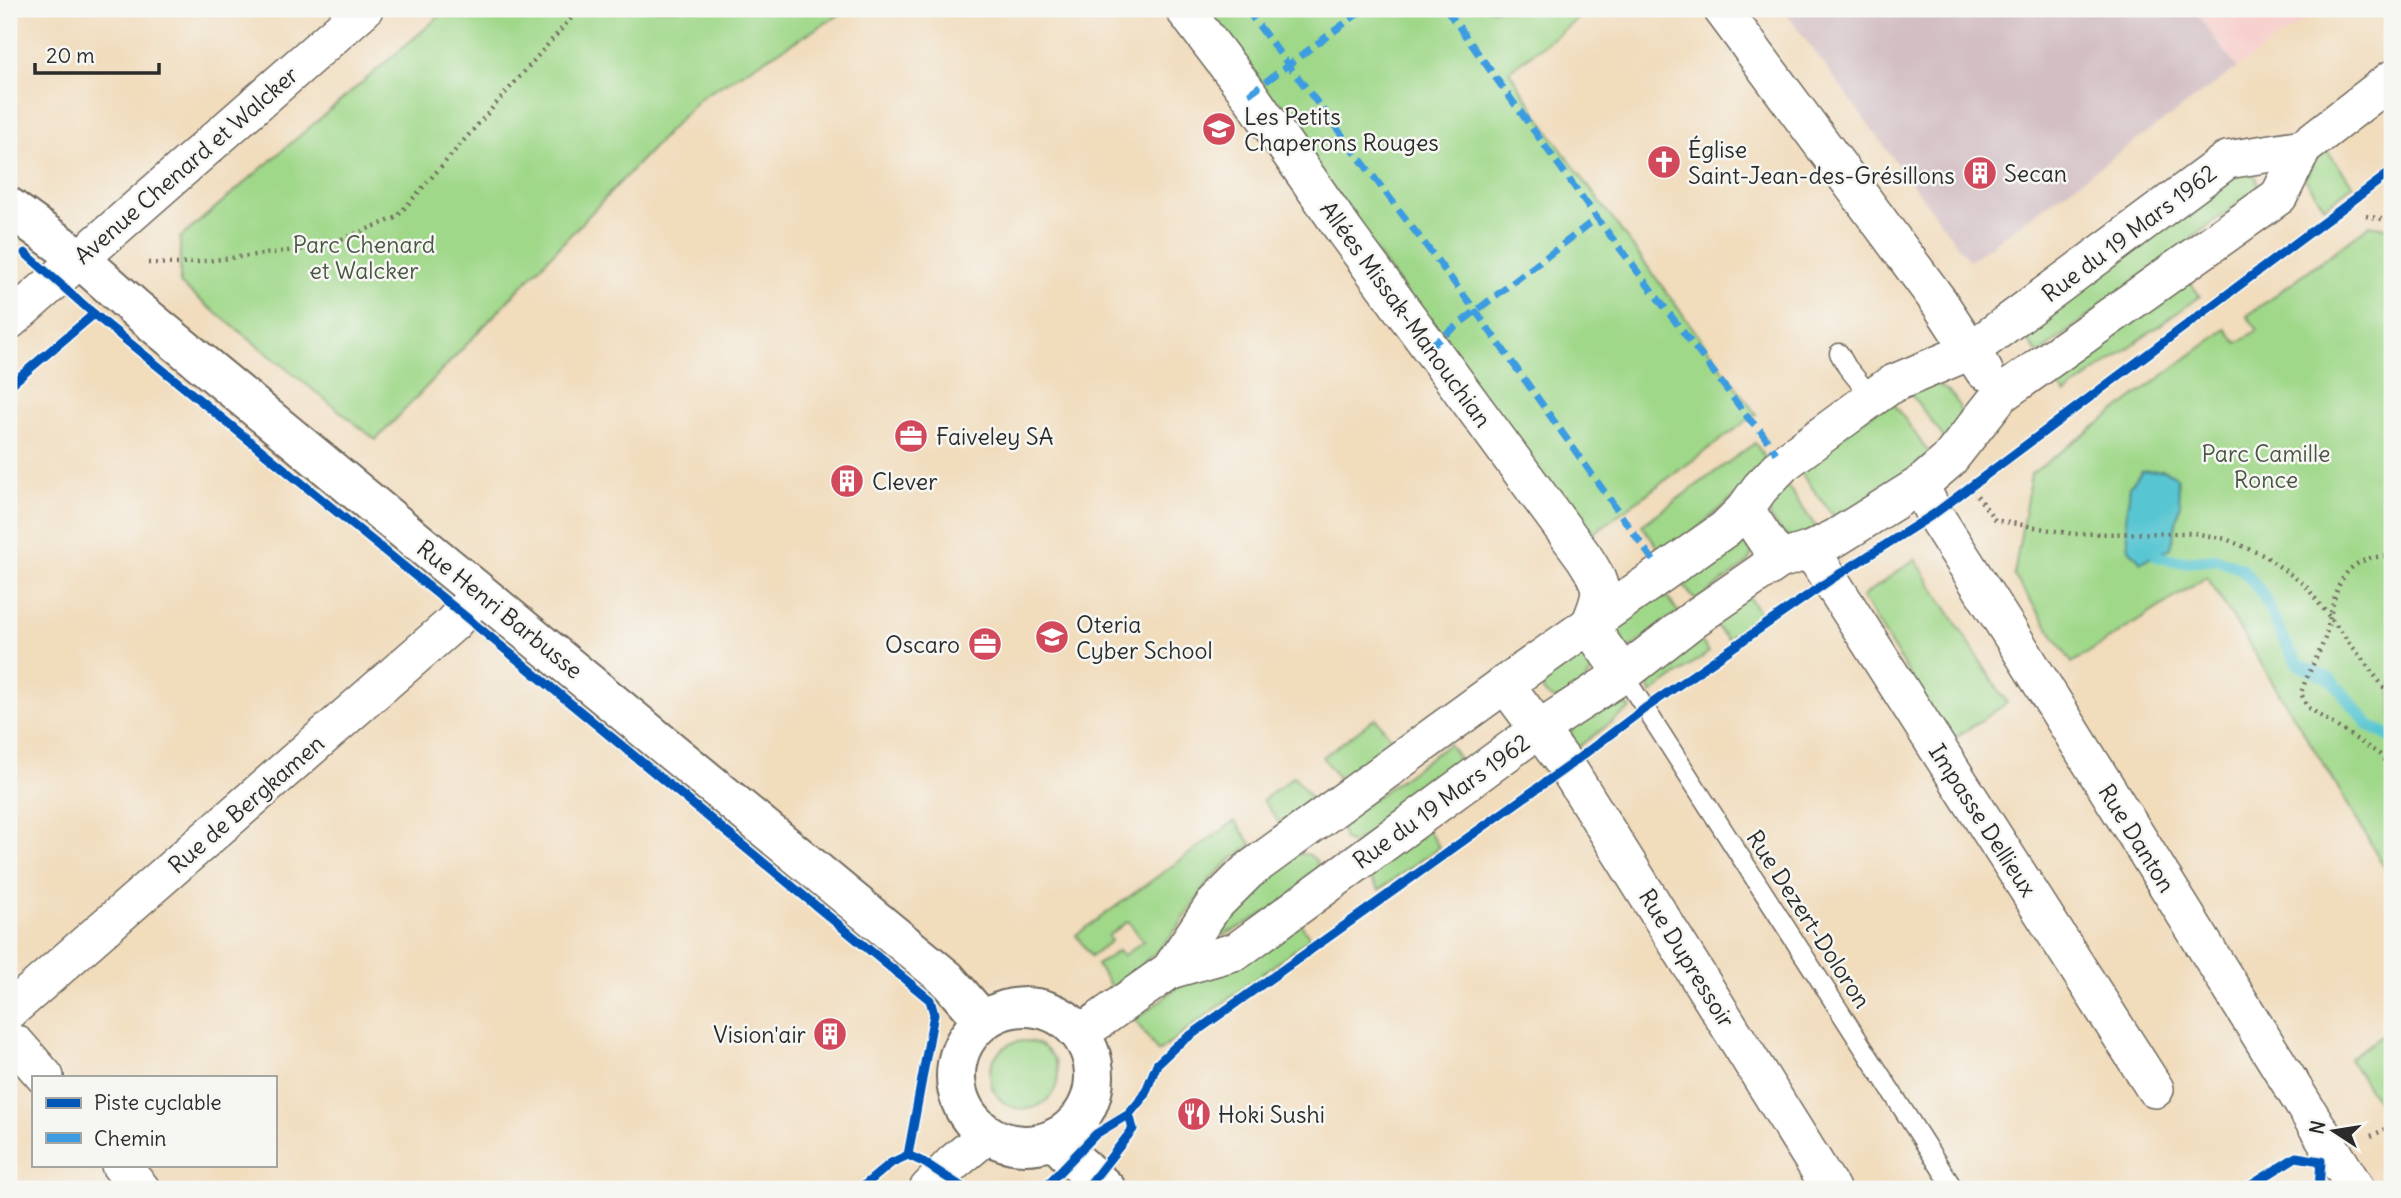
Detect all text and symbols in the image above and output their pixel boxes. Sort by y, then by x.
scale bar [35,32,159,76]
text: 20 m [46,42,95,69]
street label: Avenue Chenard et Walcker [68,59,304,270]
place label: Les Petits Chaperons Rouges [1244,102,1439,157]
school or university icon: Les Petits Chaperons Rouges [1200,110,1238,148]
place label: Église Saint-Jean-des-Grésillons [1688,135,1955,190]
church icon: Église Saint-Jean-des-Grésillons [1645,143,1683,181]
building icon: Secan [1961,154,1999,192]
street label: Rue du 19 Mars 1962 [2036,158,2222,308]
place label: Secan [2004,159,2067,188]
street label: Allées Missak-Manouchian [1314,195,1498,433]
park label: Parc Chenard et Walcker [293,230,435,285]
office icon: Faiveley SA [892,417,930,455]
place label: Faiveley SA [936,422,1053,451]
park label: Parc Camille Ronce [2202,439,2330,494]
building icon: Clever [828,462,866,500]
place label: Clever [872,467,938,496]
street label: Rue Henri Barbusse [411,533,589,685]
place label: Oteria Cyber School [1076,610,1213,665]
school or university icon: Oteria Cyber School [1033,618,1071,656]
office icon: Oscaro [966,625,1004,663]
place label: Oscaro [885,630,960,659]
street label: Rue du 19 Mars 1962 [1347,727,1535,875]
street label: Rue de Bergkamen [162,728,330,880]
street label: Impasse Dellieux [1923,738,2043,902]
street label: Rue Danton [2092,778,2182,898]
street label: Rue Dezert-Doloron [1741,824,1877,1014]
street label: Rue Dupressoir [1633,883,1741,1033]
building icon: Vision'air [811,1015,849,1053]
place label: Vision'air [713,1020,807,1049]
legend [32,1076,276,1166]
text: Piste cyclable [94,1089,222,1116]
restaurant icon: Hoki Sushi [1175,1095,1213,1133]
north arrow [2300,1096,2370,1166]
place label: Hoki Sushi [1218,1100,1325,1129]
text: N [2304,1119,2330,1136]
text: Chemin [94,1125,167,1152]

